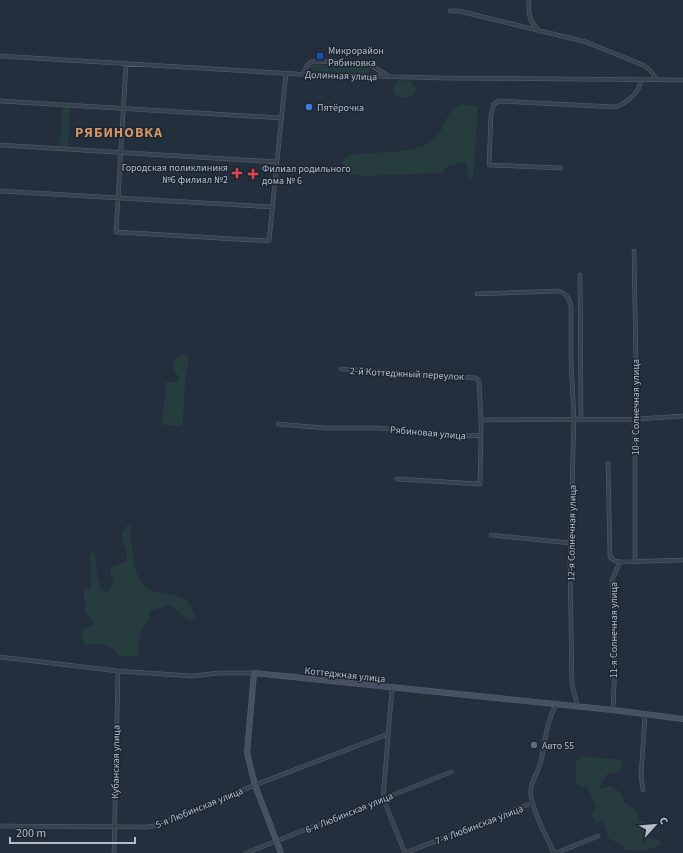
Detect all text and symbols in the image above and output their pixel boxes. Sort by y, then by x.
place label: Микрорайон Рябиновка [328,44,384,70]
marker: Микрорайон Рябиновка [315,51,325,61]
street label: Долинная улица [305,68,377,84]
place label: Пятёрочка [317,101,364,115]
marker: Пятёрочка [304,102,314,112]
district label: РЯБИНОВКА [75,123,163,143]
place label: Городская поликлиникя №6 филиал №2 [122,161,228,187]
place label: Филиал родильного дома № 6 [262,162,351,188]
marker: Городская поликлиникя №6 филиал №2 [231,167,243,179]
marker: Филиал родильного дома № 6 [247,168,259,180]
street label: 10-я Солнечная улица [629,359,643,455]
street label: 2-й Коттеджный переулок [350,364,464,384]
street label: Рябиновая улица [389,423,466,443]
street label: 12-я Солнечная улица [564,485,580,581]
street label: 11-я Солнечная улица [607,582,621,678]
street label: Коттеджная улица [304,664,386,686]
street label: Кубанская улица [108,725,124,799]
place label: Авто 55 [542,739,574,753]
marker: Авто 55 [529,740,539,750]
street label: 5-я Любинская улица [153,784,245,832]
street label: 6-я Любинская улица [303,789,395,837]
street label: 7-я Любинская улица [433,802,525,848]
north arrow [635,805,675,845]
text: С [655,814,672,827]
scale bar [10,819,135,845]
text: 200 m [16,825,46,842]

